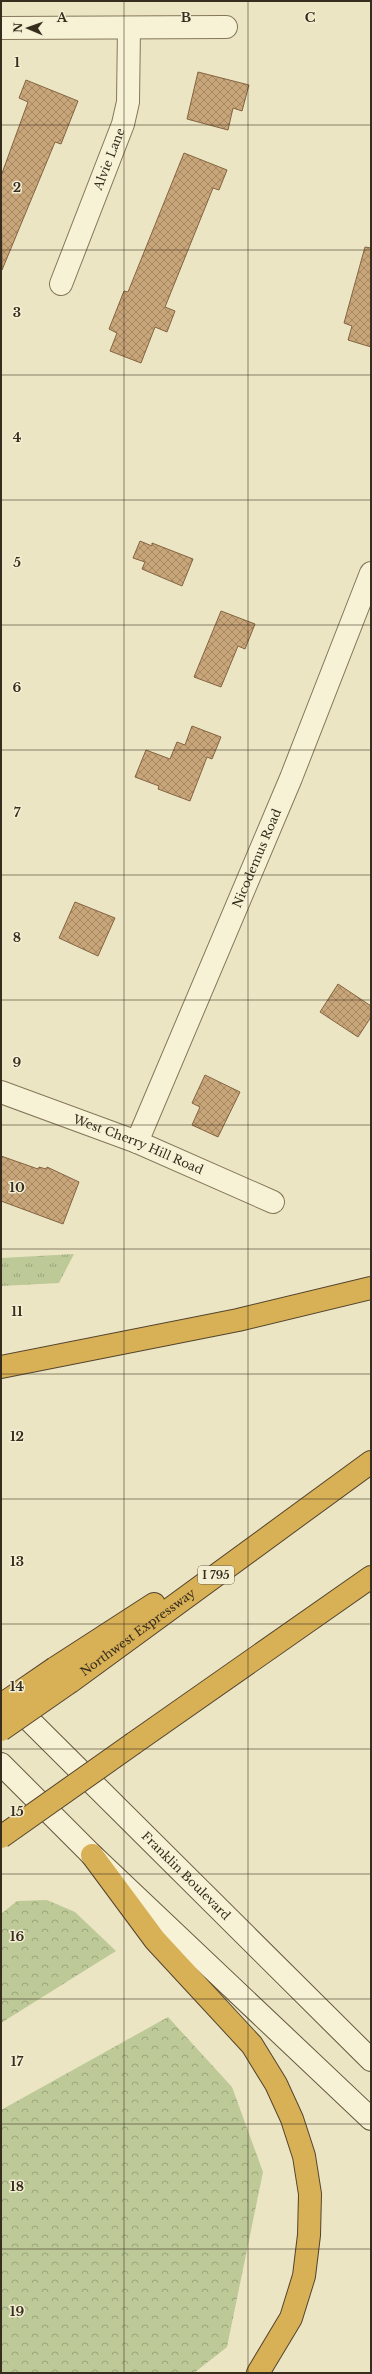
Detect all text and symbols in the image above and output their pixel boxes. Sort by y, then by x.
north arrow [8,8,48,48]
text: A [56,9,68,26]
text: B [181,9,191,26]
text: C [305,9,316,26]
text: N [11,22,25,33]
text: 1 [14,54,20,71]
street label: Alvie Lane [90,126,128,193]
text: 2 [13,179,21,196]
text: 3 [13,304,21,321]
text: 4 [13,429,22,446]
text: 5 [13,554,21,571]
text: 6 [13,679,22,696]
text: 7 [14,804,21,821]
street label: Nicodemus Road [229,806,284,910]
text: 8 [13,929,21,946]
text: 9 [13,1054,22,1071]
street label: West Cherry Hill Road [70,1111,206,1177]
text: 10 [9,1179,25,1196]
text: 11 [11,1303,23,1320]
text: 12 [10,1428,24,1445]
text: 13 [10,1553,24,1570]
road number: I 795 [198,1566,234,1584]
street label: Northwest Expressway [77,1585,198,1679]
text: 14 [10,1678,25,1695]
text: 15 [10,1803,24,1820]
street label: Franklin Boulevard [139,1828,234,1923]
text: 16 [10,1928,24,1945]
text: 17 [11,2053,23,2070]
text: 18 [10,2178,24,2195]
text: 19 [10,2303,24,2320]

